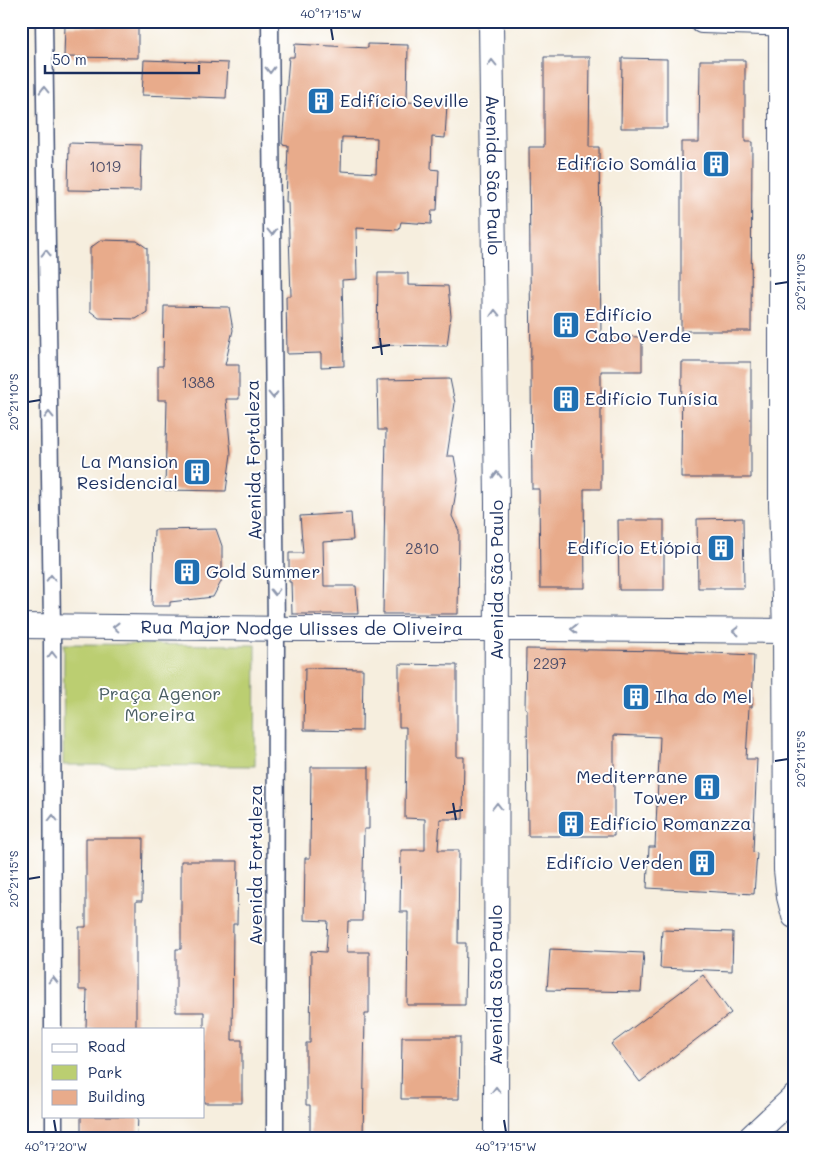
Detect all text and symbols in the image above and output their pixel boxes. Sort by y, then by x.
text: 40°17'15"W [301,5,361,21]
scale bar [45,42,199,74]
text: 50 m [52,49,87,69]
one-way arrow [487,59,497,66]
one-way arrow [265,66,275,74]
one-way arrow [39,86,49,94]
building icon: Edifício Seville [306,86,336,116]
place label: Edifício Seville [340,88,469,112]
street label: Avenida São Paulo [481,95,507,256]
building icon: Edifício Somália [701,149,731,179]
place label: Edifício Somália [557,151,697,175]
house number: 1019 [89,156,121,176]
one-way arrow [267,229,277,237]
one-way arrow [41,248,51,256]
text: 20°21'10"S [792,253,808,311]
place label: Edifício Cabo Verde [585,302,691,347]
one-way arrow [490,309,500,316]
building icon: Edifício Cabo Verde [551,310,581,340]
house number: 1388 [181,372,215,392]
text: 20°21'10"S [5,373,21,431]
street label: Avenida Fortaleza [240,379,266,541]
building icon: Edifício Tunísia [551,384,581,414]
place label: Edifício Tunísia [585,386,718,410]
one-way arrow [268,392,278,399]
one-way arrow [43,411,54,419]
place label: La Mansion Residencial [77,449,178,494]
building icon: La Mansion Residencial [182,457,212,487]
one-way arrow [492,471,502,479]
street label: Avenida São Paulo [484,500,508,660]
building icon: Edifício Etiópia [706,533,736,563]
place label: Edifício Etiópia [567,535,702,559]
house number: 2810 [405,538,439,558]
building icon: Gold Summer [172,557,202,587]
place label: Gold Summer [206,559,321,583]
one-way arrow [46,573,56,581]
one-way arrow [270,589,280,597]
street label: Rua Major Nodge Ulisses de Oliveira [141,614,463,640]
one-way arrow [111,622,119,632]
one-way arrow [569,624,577,634]
one-way arrow [732,626,740,636]
one-way arrow [47,651,57,658]
house number: 2297 [533,653,567,673]
park label: Praça Agenor Moreira [99,681,221,726]
building icon: Ilha do Mel [621,682,651,712]
place label: Ilha do Mel [655,684,752,708]
text: 20°21'15"S [792,730,808,787]
place label: Mediterrane Tower [576,764,688,809]
building icon: Mediterrane Tower [692,772,722,802]
street label: Avenida Fortaleza [243,785,267,945]
one-way arrow [492,802,502,810]
building icon: Edifício Romanzza [556,809,586,839]
place label: Edifício Romanzza [590,811,751,835]
one-way arrow [47,813,58,821]
building icon: Edifício Verden [687,848,717,878]
text: 20°21'15"S [5,850,21,907]
place label: Edifício Verden [546,850,683,874]
street label: Avenida São Paulo [483,905,507,1065]
one-way arrow [48,976,58,984]
legend [42,1028,205,1118]
text: Road [88,1036,125,1056]
text: Park [88,1062,122,1082]
text: Building [88,1086,145,1106]
one-way arrow [491,1086,501,1094]
text: 40°17'20"W [25,1138,87,1154]
text: 40°17'15"W [476,1138,536,1154]

